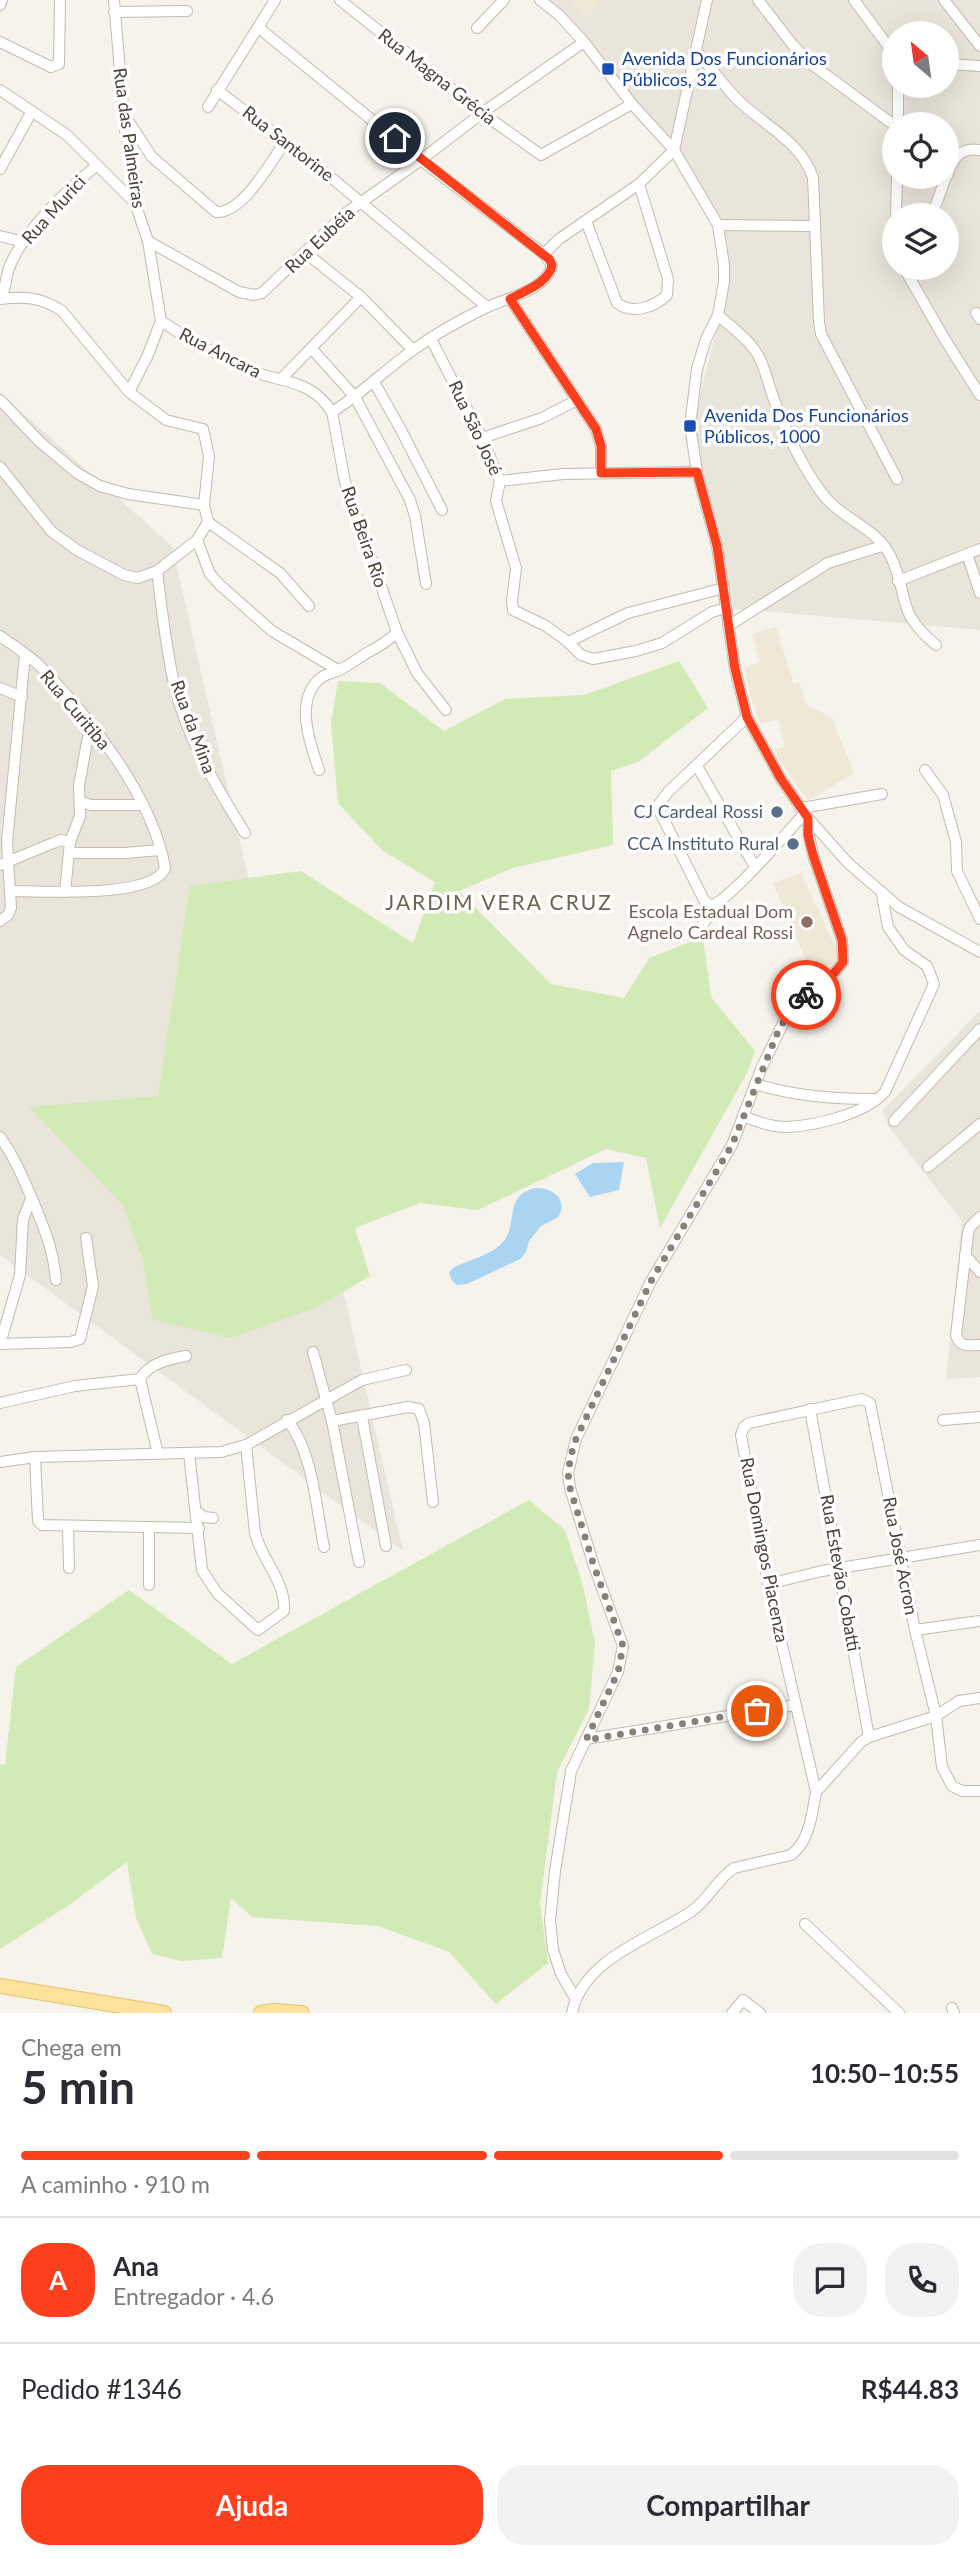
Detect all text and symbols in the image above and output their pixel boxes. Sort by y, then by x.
north arrow [882,21,959,98]
map controls [882,21,959,280]
street label: Rua Magna Grécia [374,23,501,129]
place label: Avenida Dos Funcionários Públicos, 32 [622,47,827,90]
marker: Avenida Dos Funcionários Públicos, 32 [600,61,616,77]
street label: Rua das Palmeiras [109,66,151,210]
street label: Rua Santorine [238,101,339,186]
pin [365,108,425,168]
button: locate [882,112,959,189]
icon: home [376,119,414,157]
street label: Rua Murici [17,170,90,248]
street label: Rua Eubéia [280,201,359,277]
button: layers [882,203,959,280]
street label: Rua Ancara [176,322,265,382]
street label: Rua São José [444,377,507,479]
place label: Avenida Dos Funcionários Públicos, 1000 [704,404,909,447]
marker: Avenida Dos Funcionários Públicos, 1000 [682,418,698,434]
street label: Rua Beira Rio [337,483,393,590]
street label: Rua Curitiba [36,665,115,754]
street label: Rua da Mina [167,677,221,776]
place label: CJ Cardeal Rossi [633,800,763,822]
marker: CJ Cardeal Rossi [769,804,785,820]
place label: CCA Instituto Rural [627,832,779,854]
marker: CCA Instituto Rural [785,836,801,852]
district label: JARDIM VERA CRUZ [385,889,613,914]
place label: Escola Estadual Dom Agnelo Cardeal Rossi [627,900,793,943]
marker: Escola Estadual Dom Agnelo Cardeal Rossi [799,914,815,930]
courier [771,960,841,1030]
icon: bike [787,976,825,1014]
street label: Rua Domingos Piacenza [736,1455,794,1644]
street label: Rua Estevão Cobatti [816,1493,866,1653]
street label: Rua José Acron [879,1495,923,1617]
pin [727,1681,787,1741]
icon: bag [738,1692,776,1730]
text: Chega em [21,2033,122,2061]
text: 10:50–10:55 [810,2057,959,2089]
text: 5 min [21,2059,135,2114]
text: A caminho · 910 m [21,2170,210,2198]
button: chat [793,2243,867,2317]
button: phone [885,2243,959,2317]
text: Ana [113,2250,159,2282]
text: A [49,2264,67,2296]
text: Entregador · 4.6 [113,2282,274,2310]
text: Pedido #1346 [21,2373,182,2405]
text: R$44.83 [861,2373,959,2405]
button: Ajuda [21,2465,483,2545]
button: Compartilhar [497,2465,959,2545]

